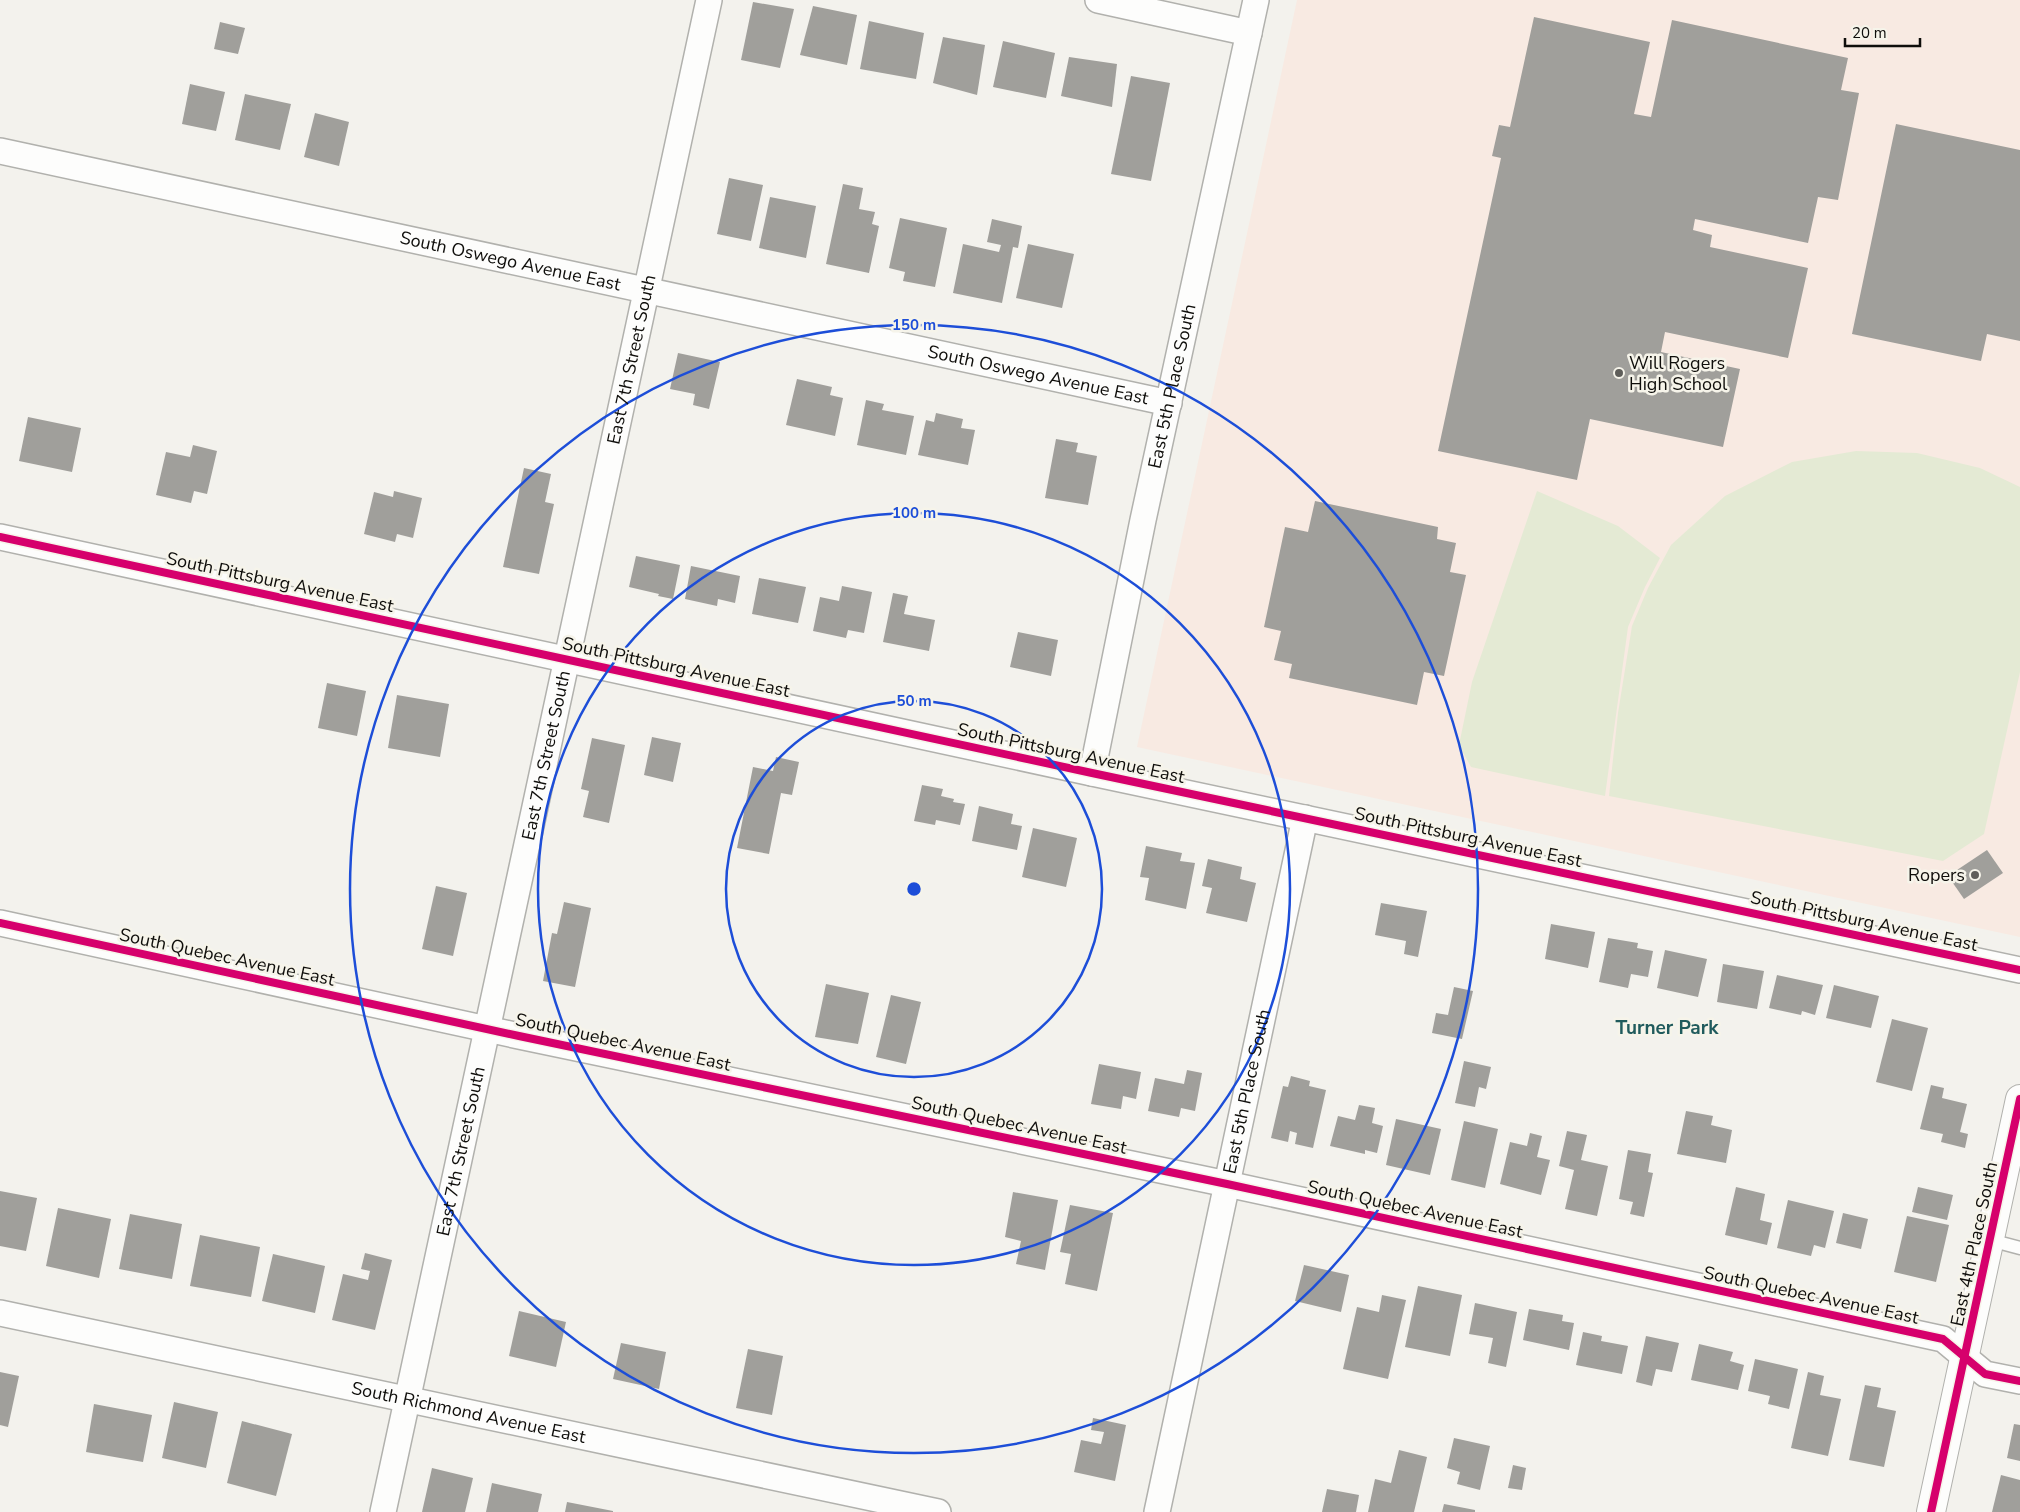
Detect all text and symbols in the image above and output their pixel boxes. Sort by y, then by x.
scale bar [1845,15,1920,47]
text: 20 m [1852,23,1887,43]
street label: South Oswego Avenue East [398,226,624,297]
street label: East 7th Street South [602,272,661,447]
street label: East 5th Place South [1143,302,1202,471]
text: 150 m [892,315,936,335]
street label: South Oswego Avenue East [926,339,1151,410]
place label: Will Rogers High School [1629,351,1728,396]
marker: Will Rogers High School [1613,367,1625,379]
text: 100 m [892,503,936,523]
street label: South Pittsburg Avenue East [164,546,396,618]
street label: South Pittsburg Avenue East [560,631,792,703]
street label: East 7th Street South [516,668,576,842]
text: 50 m [896,691,932,711]
street label: South Pittsburg Avenue East [955,717,1187,789]
street label: South Pittsburg Avenue East [1352,801,1584,873]
place label: Ropers [1908,863,1965,887]
marker: Ropers [1969,869,1981,881]
centre of rings [905,880,923,898]
street label: South Pittsburg Avenue East [1748,885,1980,957]
street label: South Quebec Avenue East [117,922,338,992]
street label: South Quebec Avenue East [513,1007,734,1077]
street label: East 5th Place South [1217,1007,1276,1176]
district label: Turner Park [1616,1015,1719,1041]
street label: East 7th Street South [431,1064,491,1238]
street label: South Quebec Avenue East [909,1090,1130,1160]
street label: East 4th Place South [1945,1160,2003,1328]
street label: South Quebec Avenue East [1305,1174,1526,1244]
street label: South Quebec Avenue East [1701,1260,1922,1330]
street label: South Richmond Avenue East [349,1376,589,1449]

